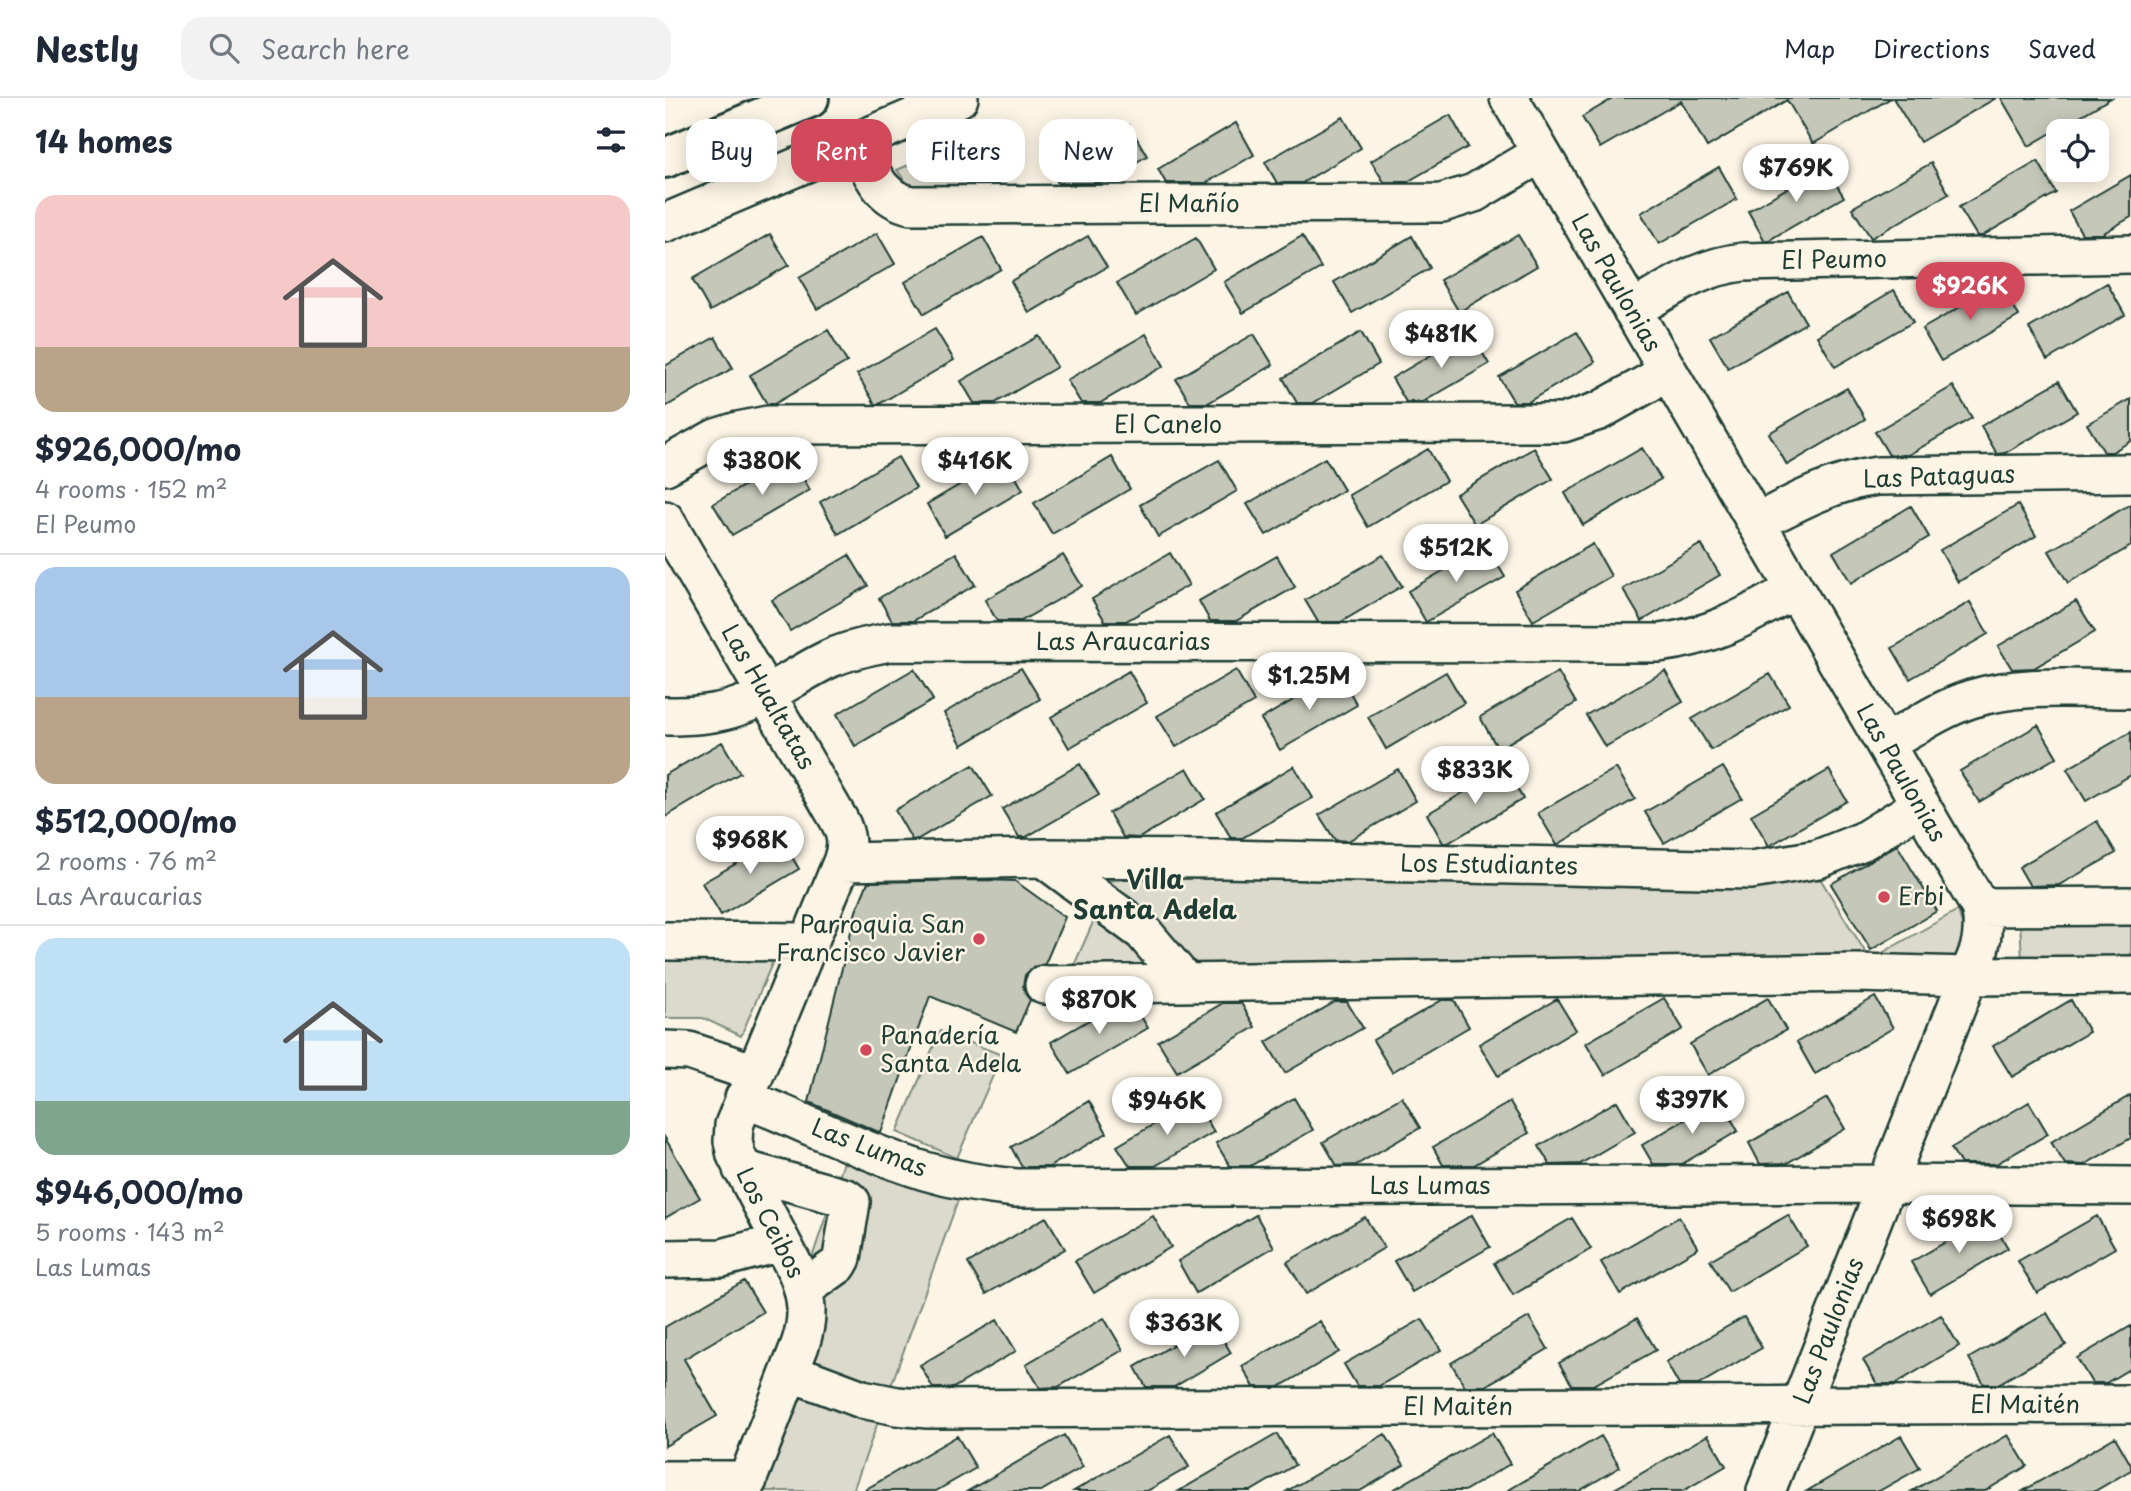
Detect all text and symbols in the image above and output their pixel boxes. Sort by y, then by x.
search box [181,17,671,80]
text: Nestly [35,23,139,73]
icon: search [205,29,243,67]
text: Search here [261,29,410,68]
text: Map [1784,30,1835,66]
text: Directions [1873,30,1990,66]
text: Saved [2028,30,2096,66]
text: 14 homes [35,118,173,163]
chip: Buy [686,119,777,182]
chip: Rent [791,119,892,182]
chip: Filters [906,119,1025,182]
chip: New [1039,119,1137,182]
map controls [2046,119,2109,182]
button: locate [2046,119,2109,182]
icon: filters [592,121,630,159]
pin: $769K [1747,144,1845,204]
text: $769K [1759,149,1833,184]
street label: El Mañío [1138,184,1240,220]
street label: Las Paulonias [1564,206,1672,358]
street label: El Peumo [1781,239,1887,277]
icon: home [270,240,396,366]
pin: $926K [1921,262,2019,322]
text: $926K [1932,267,2008,302]
pin: $481K [1392,310,1490,370]
text: $481K [1405,315,1477,350]
street label: El Canelo [1114,405,1222,441]
text: $926,000/mo [35,426,241,471]
pin: $380K [713,438,811,497]
pin: $416K [926,438,1024,497]
text: $380K [723,442,801,477]
text: $416K [938,442,1012,477]
street label: Las Pataguas [1862,454,2016,496]
text: 4 rooms · 152 m² [35,471,228,506]
text: El Peumo [35,506,136,541]
pin: $512K [1407,524,1505,584]
text: $512K [1419,529,1493,564]
icon: home [270,612,396,738]
street label: Las Hualtatas [714,617,826,775]
street label: Las Araucarias [1036,622,1210,658]
pin: $1.25M [1252,652,1366,712]
text: $1.25M [1267,657,1351,692]
street label: Las Paulonias [1849,696,1957,848]
pin: $833K [1426,746,1524,806]
text: $833K [1437,751,1513,786]
text: $512,000/mo [35,798,237,843]
pin: $968K [701,816,799,876]
text: $968K [712,821,788,856]
text: 2 rooms · 76 m² [35,843,217,878]
street label: Los Estudiantes [1400,843,1578,883]
district label: Villa Santa Adela [1073,859,1237,928]
place label: Erbi [1898,877,1945,913]
text: Las Araucarias [35,878,202,913]
marker: Erbi [1876,889,1892,905]
place label: Parroquia San Francisco Javier [776,905,965,969]
marker: Parroquia San Francisco Javier [971,931,987,947]
pin: $870K [1050,976,1148,1036]
text: $870K [1061,981,1137,1016]
icon: home [270,983,396,1109]
place label: Panadería Santa Adela [880,1016,1021,1080]
marker: Panadería Santa Adela [858,1042,874,1058]
pin: $397K [1643,1076,1741,1136]
pin: $946K [1118,1077,1216,1137]
text: $397K [1656,1081,1728,1116]
text: $946K [1128,1082,1206,1117]
street label: Las Lumas [807,1108,933,1185]
street label: Los Ceibos [728,1160,815,1284]
street label: Las Lumas [1370,1166,1490,1202]
text: $946,000/mo [35,1169,243,1214]
pin: $698K [1910,1196,2008,1255]
text: $698K [1922,1200,1996,1235]
text: 5 rooms · 143 m² [35,1214,225,1249]
text: Las Lumas [35,1249,151,1284]
street label: Las Paulonias [1783,1252,1872,1409]
pin: $363K [1135,1300,1233,1359]
text: $363K [1145,1304,1223,1339]
street label: El Maitén [1970,1385,2080,1421]
street label: El Maitén [1403,1387,1513,1423]

